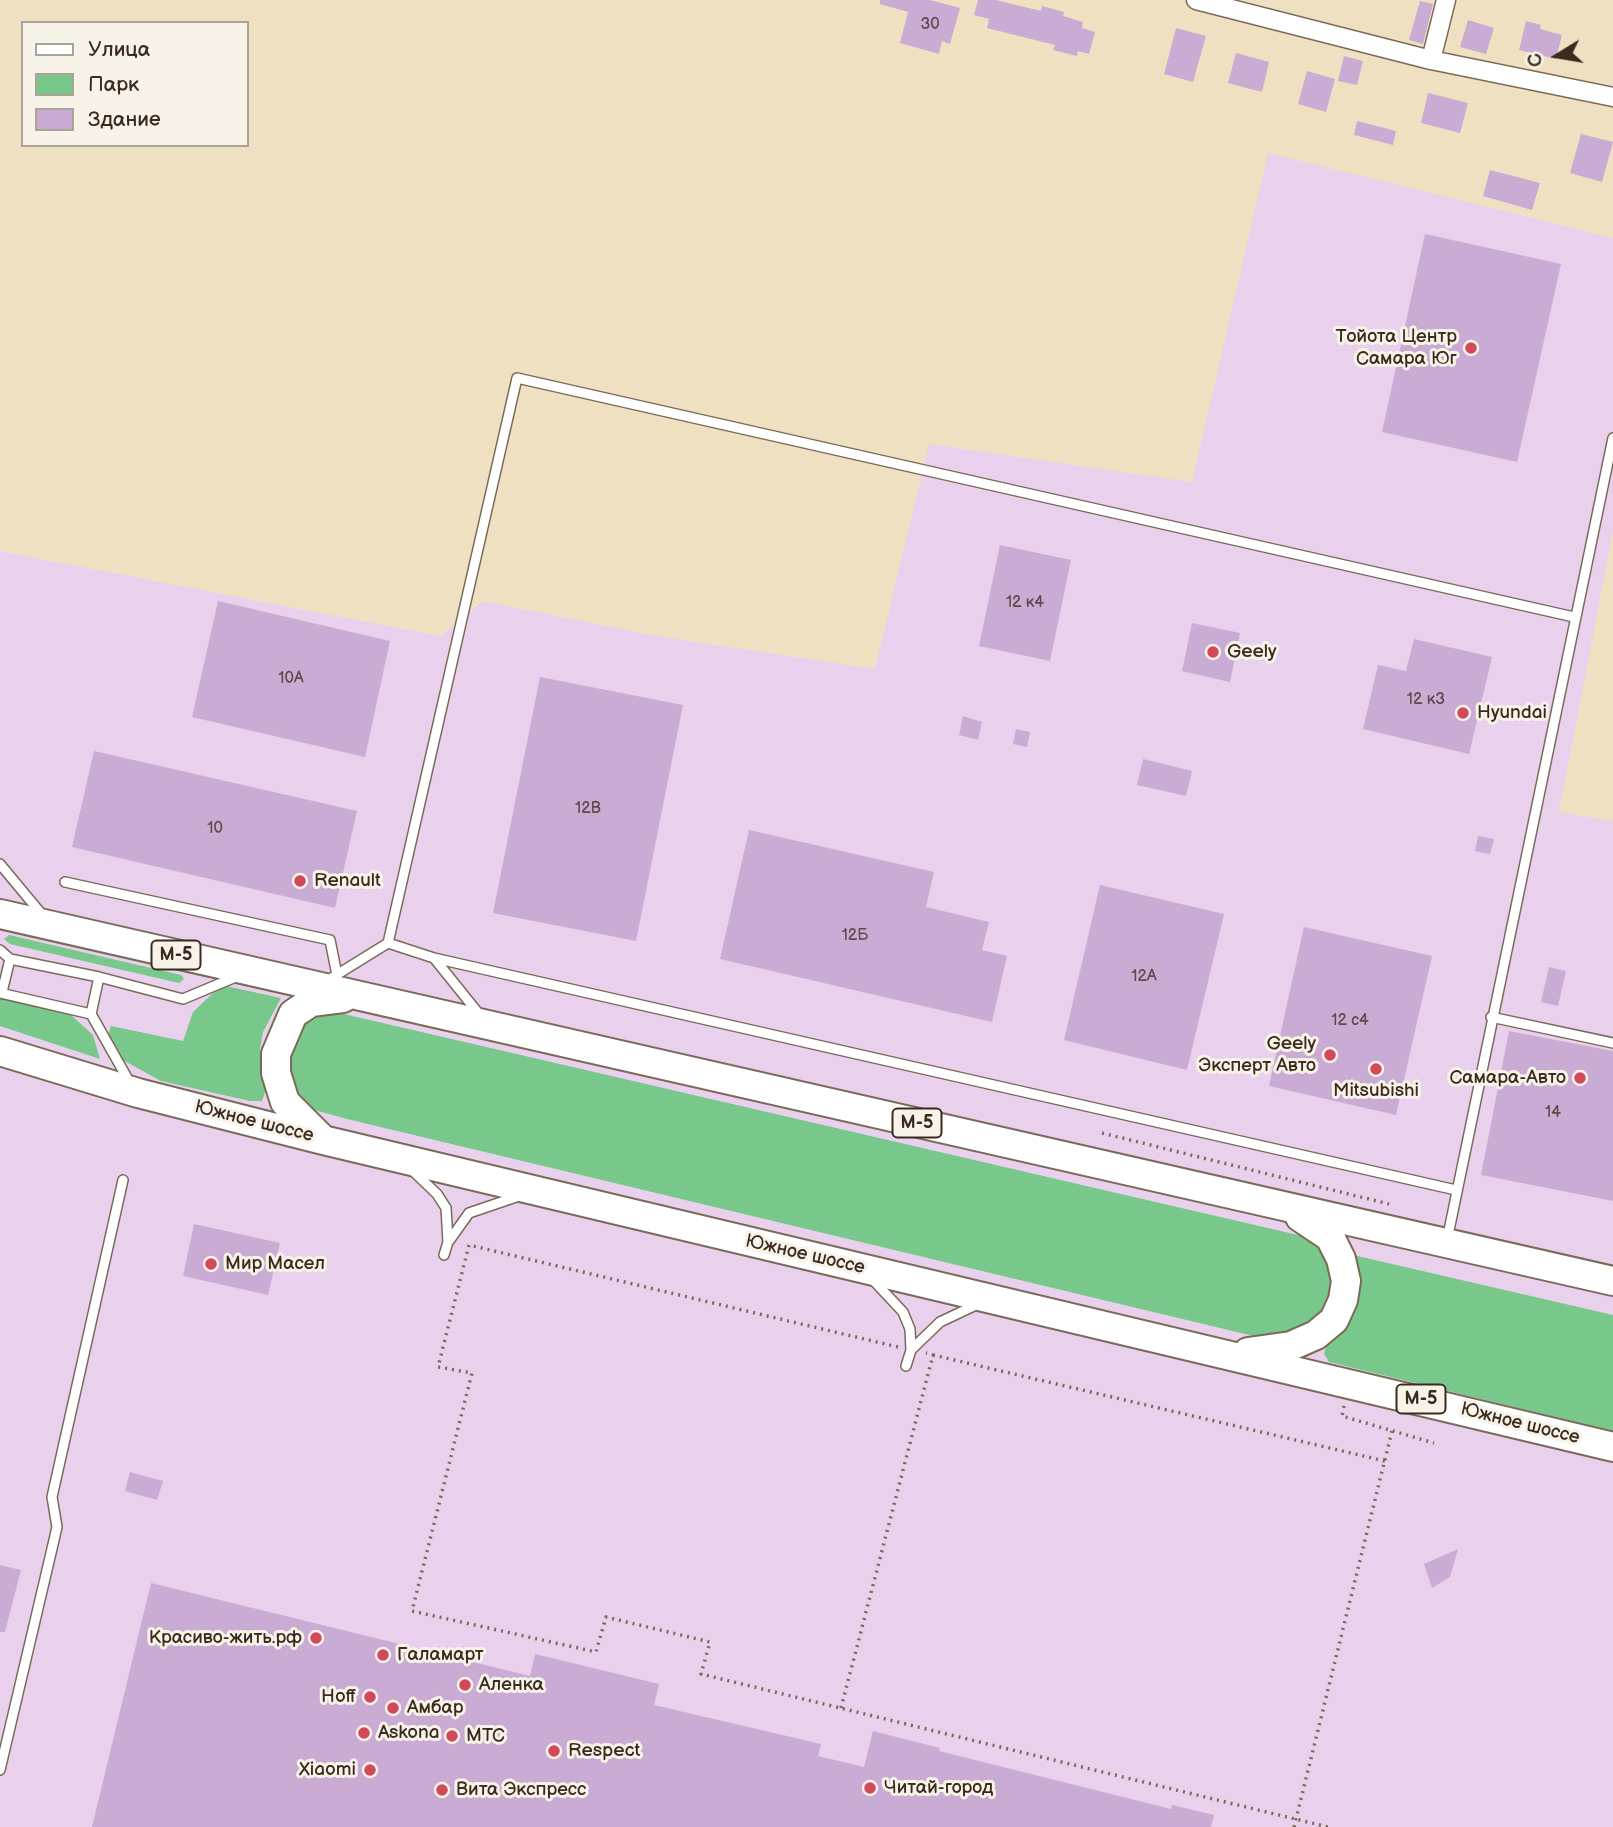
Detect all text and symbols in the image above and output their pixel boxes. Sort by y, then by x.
house number: 30 [920,15,940,35]
legend [21,21,248,147]
north arrow [1522,21,1592,91]
text: Улица [88,37,150,62]
text: С [1523,51,1548,69]
text: Парк [88,72,139,97]
text: Здание [88,107,161,132]
place label: Тойота Центр Самара Юг [1335,326,1457,370]
marker: Тойота Центр Самара Юг [1463,340,1479,356]
house number: 12 к4 [1006,593,1044,613]
place label: Geely [1227,641,1277,663]
marker: Geely [1205,644,1221,660]
house number: 10А [278,669,304,689]
house number: 12 к3 [1407,690,1445,710]
place label: Hyundai [1477,702,1547,724]
marker: Hyundai [1455,705,1471,721]
house number: 12В [575,799,601,819]
house number: 10 [207,819,223,839]
place label: Renault [314,870,381,892]
marker: Renault [292,873,308,889]
house number: 12Б [842,926,868,946]
road number: М-5 [152,940,200,970]
house number: 12А [1131,967,1157,987]
house number: 12 с4 [1331,1011,1369,1031]
place label: Geely Эксперт Авто [1198,1033,1316,1077]
marker: Geely Эксперт Авто [1322,1047,1338,1063]
marker: Mitsubishi [1368,1061,1384,1077]
place label: Самара-Авто [1449,1067,1566,1089]
marker: Самара-Авто [1572,1070,1588,1086]
place label: Mitsubishi [1333,1080,1419,1102]
street label: Южное шоссе [192,1096,316,1148]
house number: 14 [1545,1103,1561,1123]
road number: М-5 [892,1108,942,1138]
street label: Южное шоссе [743,1230,867,1280]
place label: Мир Масел [225,1253,325,1275]
marker: Мир Масел [203,1256,219,1272]
road number: М-5 [1396,1384,1446,1414]
street label: Южное шоссе [1458,1398,1582,1450]
place label: Красиво-жить.рф [149,1627,302,1649]
marker: Красиво-жить.рф [308,1630,324,1646]
place label: Галамарт [397,1644,484,1666]
marker: Галамарт [375,1647,391,1663]
place label: Аленка [479,1674,544,1696]
marker: Аленка [457,1677,473,1693]
place label: Hoff [321,1686,356,1708]
marker: Hoff [362,1689,378,1705]
place label: Амбар [407,1697,463,1719]
marker: Амбар [385,1700,401,1716]
place label: Askona [378,1722,440,1744]
marker: Askona [356,1725,372,1741]
place label: МТС [466,1725,505,1747]
marker: МТС [444,1728,460,1744]
place label: Respect [568,1740,640,1762]
marker: Respect [546,1743,562,1759]
place label: Xiaomi [299,1759,356,1781]
marker: Xiaomi [362,1762,378,1778]
place label: Читай-город [884,1777,993,1799]
place label: Вита Экспресс [456,1779,586,1801]
marker: Читай-город [862,1780,878,1796]
marker: Вита Экспресс [434,1782,450,1798]

